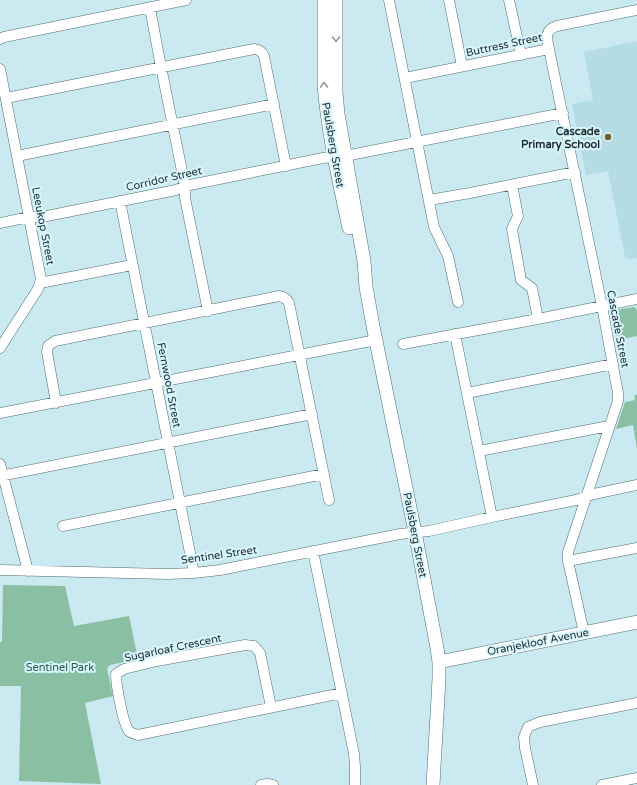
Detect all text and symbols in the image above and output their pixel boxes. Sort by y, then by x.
street label: Buttress Street [465,31,543,59]
one-way arrow [332,36,340,42]
one-way arrow [320,82,329,88]
street label: Paulsberg Street [319,101,347,189]
place label: Cascade Primary School [521,125,601,152]
marker: Cascade Primary School [603,132,613,142]
street label: Corridor Street [125,164,203,194]
street label: Leeukop Street [29,186,57,266]
street label: Cascade Street [604,289,632,369]
street label: Fernwood Street [154,341,184,429]
street label: Paulsberg Street [400,491,430,579]
street label: Sentinel Street [180,543,258,567]
street label: Oranjekloof Avenue [486,626,590,658]
street label: Sugarloaf Crescent [123,631,223,665]
park label: Sentinel Park [26,661,94,674]

